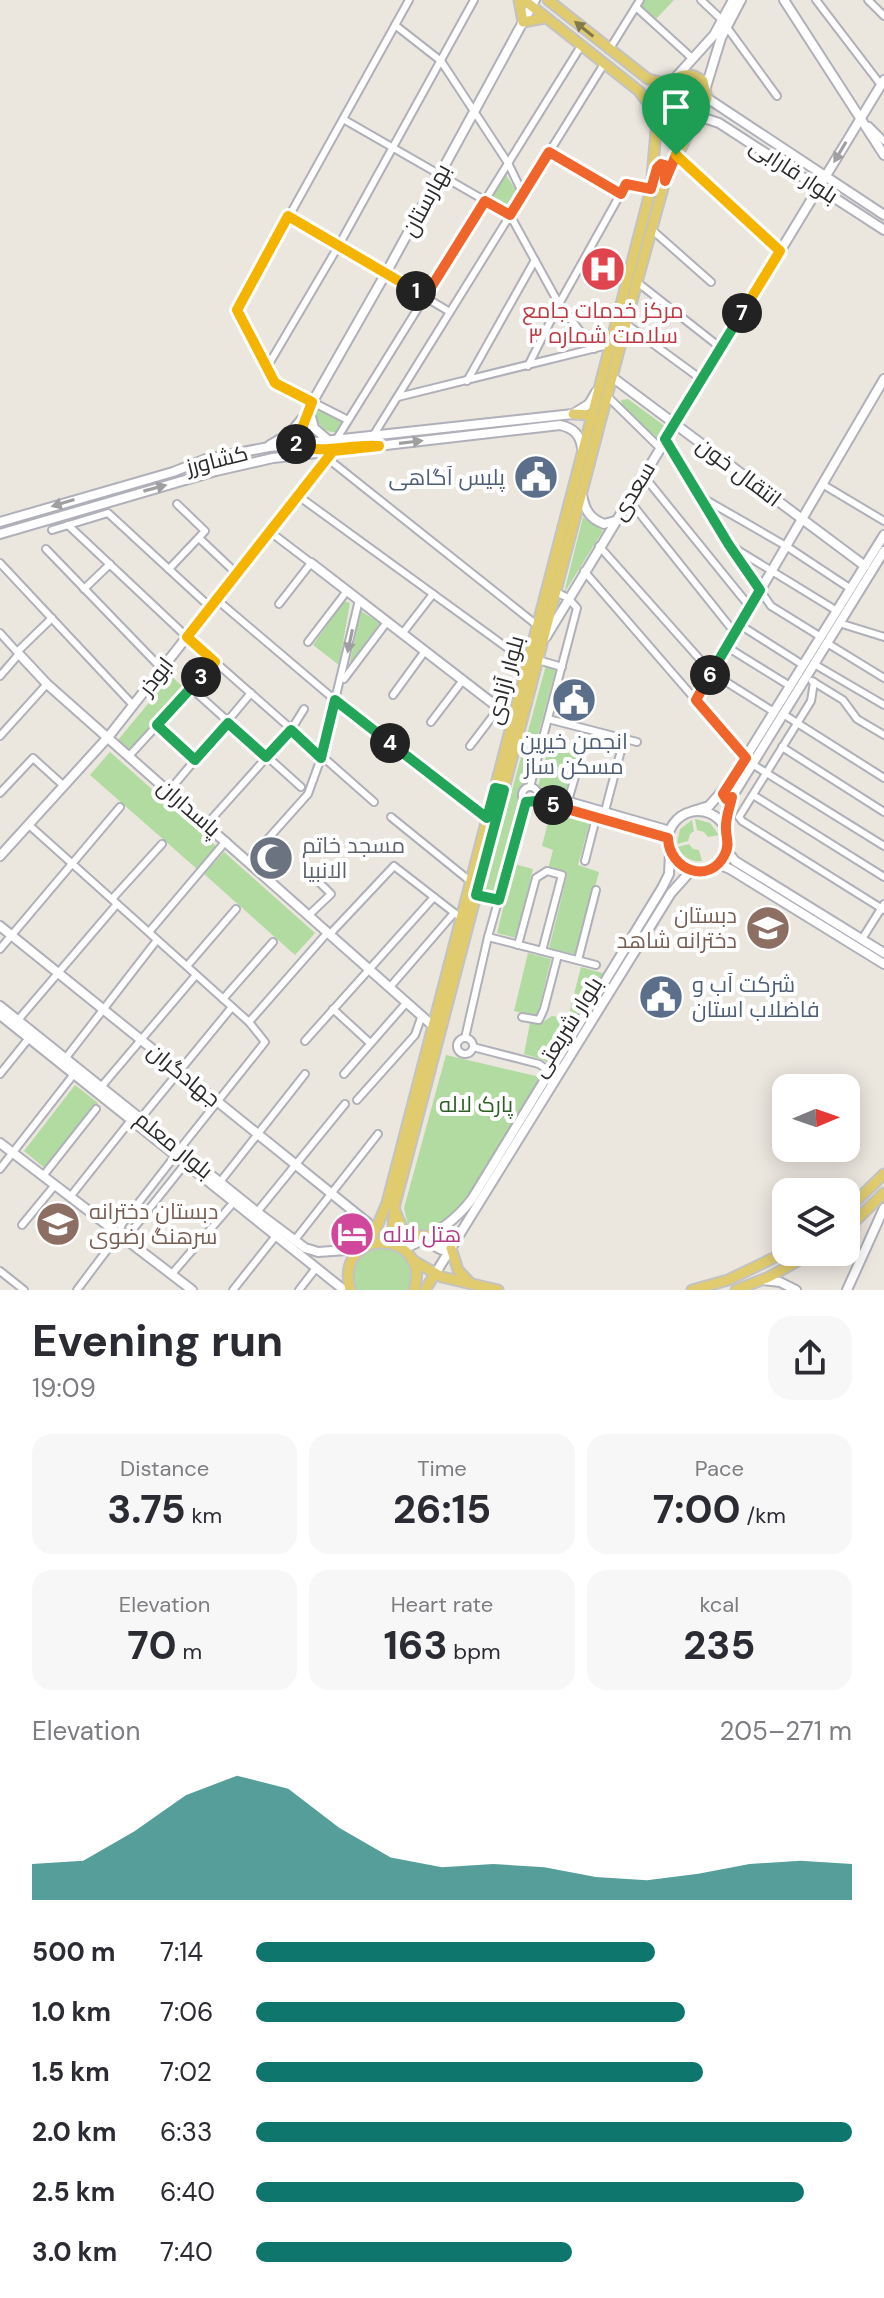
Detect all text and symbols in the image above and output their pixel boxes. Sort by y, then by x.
one-way arrow [574,21,594,38]
pin [642,73,710,155]
icon: arrive [654,85,698,129]
street label: بلوار فارابی [744,132,844,210]
one-way arrow [833,141,848,164]
street label: بهارستان [395,159,457,241]
hospital icon: مرکز خدمات جامع سلامت شماره ۳ [579,245,627,293]
pin: 1 [396,271,436,311]
text: 1 [412,276,420,305]
pin: 7 [722,293,762,333]
place label: مرکز خدمات جامع سلامت شماره ۳ [522,296,684,350]
text: 7 [736,298,748,327]
pin: 2 [276,424,316,464]
text: 2 [290,429,302,458]
street label: انتقال خون [691,431,787,513]
one-way arrow [398,435,423,448]
street label: کشاورز [181,438,251,482]
public building icon: پلیس آگاهی [512,453,560,501]
street label: سعدی [604,456,662,526]
place label: پلیس آگاهی [388,463,505,492]
one-way arrow [143,482,168,494]
one-way arrow [51,497,75,510]
one-way arrow [343,629,356,654]
street label: بلوار آزادی [479,632,531,728]
street label: ابوذر [131,651,180,703]
pin: 6 [690,655,730,695]
pin: 3 [181,657,221,697]
text: 6 [703,660,717,689]
text: 3 [194,662,208,691]
public building icon: انجمن خیرین مسکن ساز [550,676,598,724]
pin: 4 [370,723,410,763]
place label: انجمن خیرین مسکن ساز [520,727,628,781]
text: 4 [383,728,397,757]
street label: پاسداران [151,773,227,843]
pin: 5 [533,785,573,825]
text: 5 [546,790,560,819]
place label: مسجد خاتم الانبیا [302,831,405,885]
mosque icon: مسجد خاتم الانبیا [247,834,295,882]
place label: دبستان دخترانه شاهد [617,901,737,955]
school or university icon: دبستان دخترانه شاهد [744,904,792,952]
place label: شرکت آب و فاضلاب استان [692,970,820,1024]
street label: بلوار شریعتی [525,971,609,1083]
public building icon: شرکت آب و فاضلاب استان [637,973,685,1021]
street label: جهادگران [142,1037,226,1113]
north arrow [772,1074,860,1162]
map controls [772,1074,860,1266]
park label: پارک لاله [439,1090,513,1119]
street label: بلوار معلم [128,1105,219,1186]
button: layers [772,1178,860,1266]
place label: دبستان دخترانه سرهنگ رضوی [89,1197,218,1251]
school or university icon: دبستان دخترانه سرهنگ رضوی [34,1200,82,1248]
hotel icon: هتل لاله [328,1210,376,1258]
place label: هتل لاله [383,1220,461,1249]
text: Evening run [32,1312,283,1370]
button: share [768,1316,852,1400]
text: 19:09 [32,1371,96,1405]
text: Distance [120,1454,209,1483]
text: Time [417,1454,467,1483]
text: Pace [695,1454,744,1483]
text: 3.75 [107,1483,186,1535]
text: 26:15 [393,1483,491,1535]
text: 7:00 [653,1483,741,1535]
text: km [186,1501,222,1530]
text: /km [741,1501,786,1530]
text: Elevation [119,1590,211,1619]
text: Heart rate [391,1590,493,1619]
text: kcal [699,1590,739,1619]
text: 70 [127,1619,177,1671]
text: 163 [383,1619,448,1671]
text: 235 [683,1619,755,1671]
text: m [177,1637,202,1666]
text: bpm [448,1637,501,1666]
text: Elevation [32,1714,140,1748]
text: 205–271 m [720,1714,852,1748]
text: 500 m [32,1935,115,1969]
text: 7:14 [160,1935,203,1969]
text: 1.0 km [32,1995,111,2029]
text: 7:06 [160,1995,213,2029]
text: 1.5 km [32,2055,110,2089]
text: 7:02 [160,2055,212,2089]
text: 2.0 km [32,2115,116,2149]
text: 6:33 [160,2115,212,2149]
text: 2.5 km [32,2175,115,2209]
text: 6:40 [160,2175,215,2209]
text: 3.0 km [32,2235,117,2269]
text: 7:40 [160,2235,213,2269]

